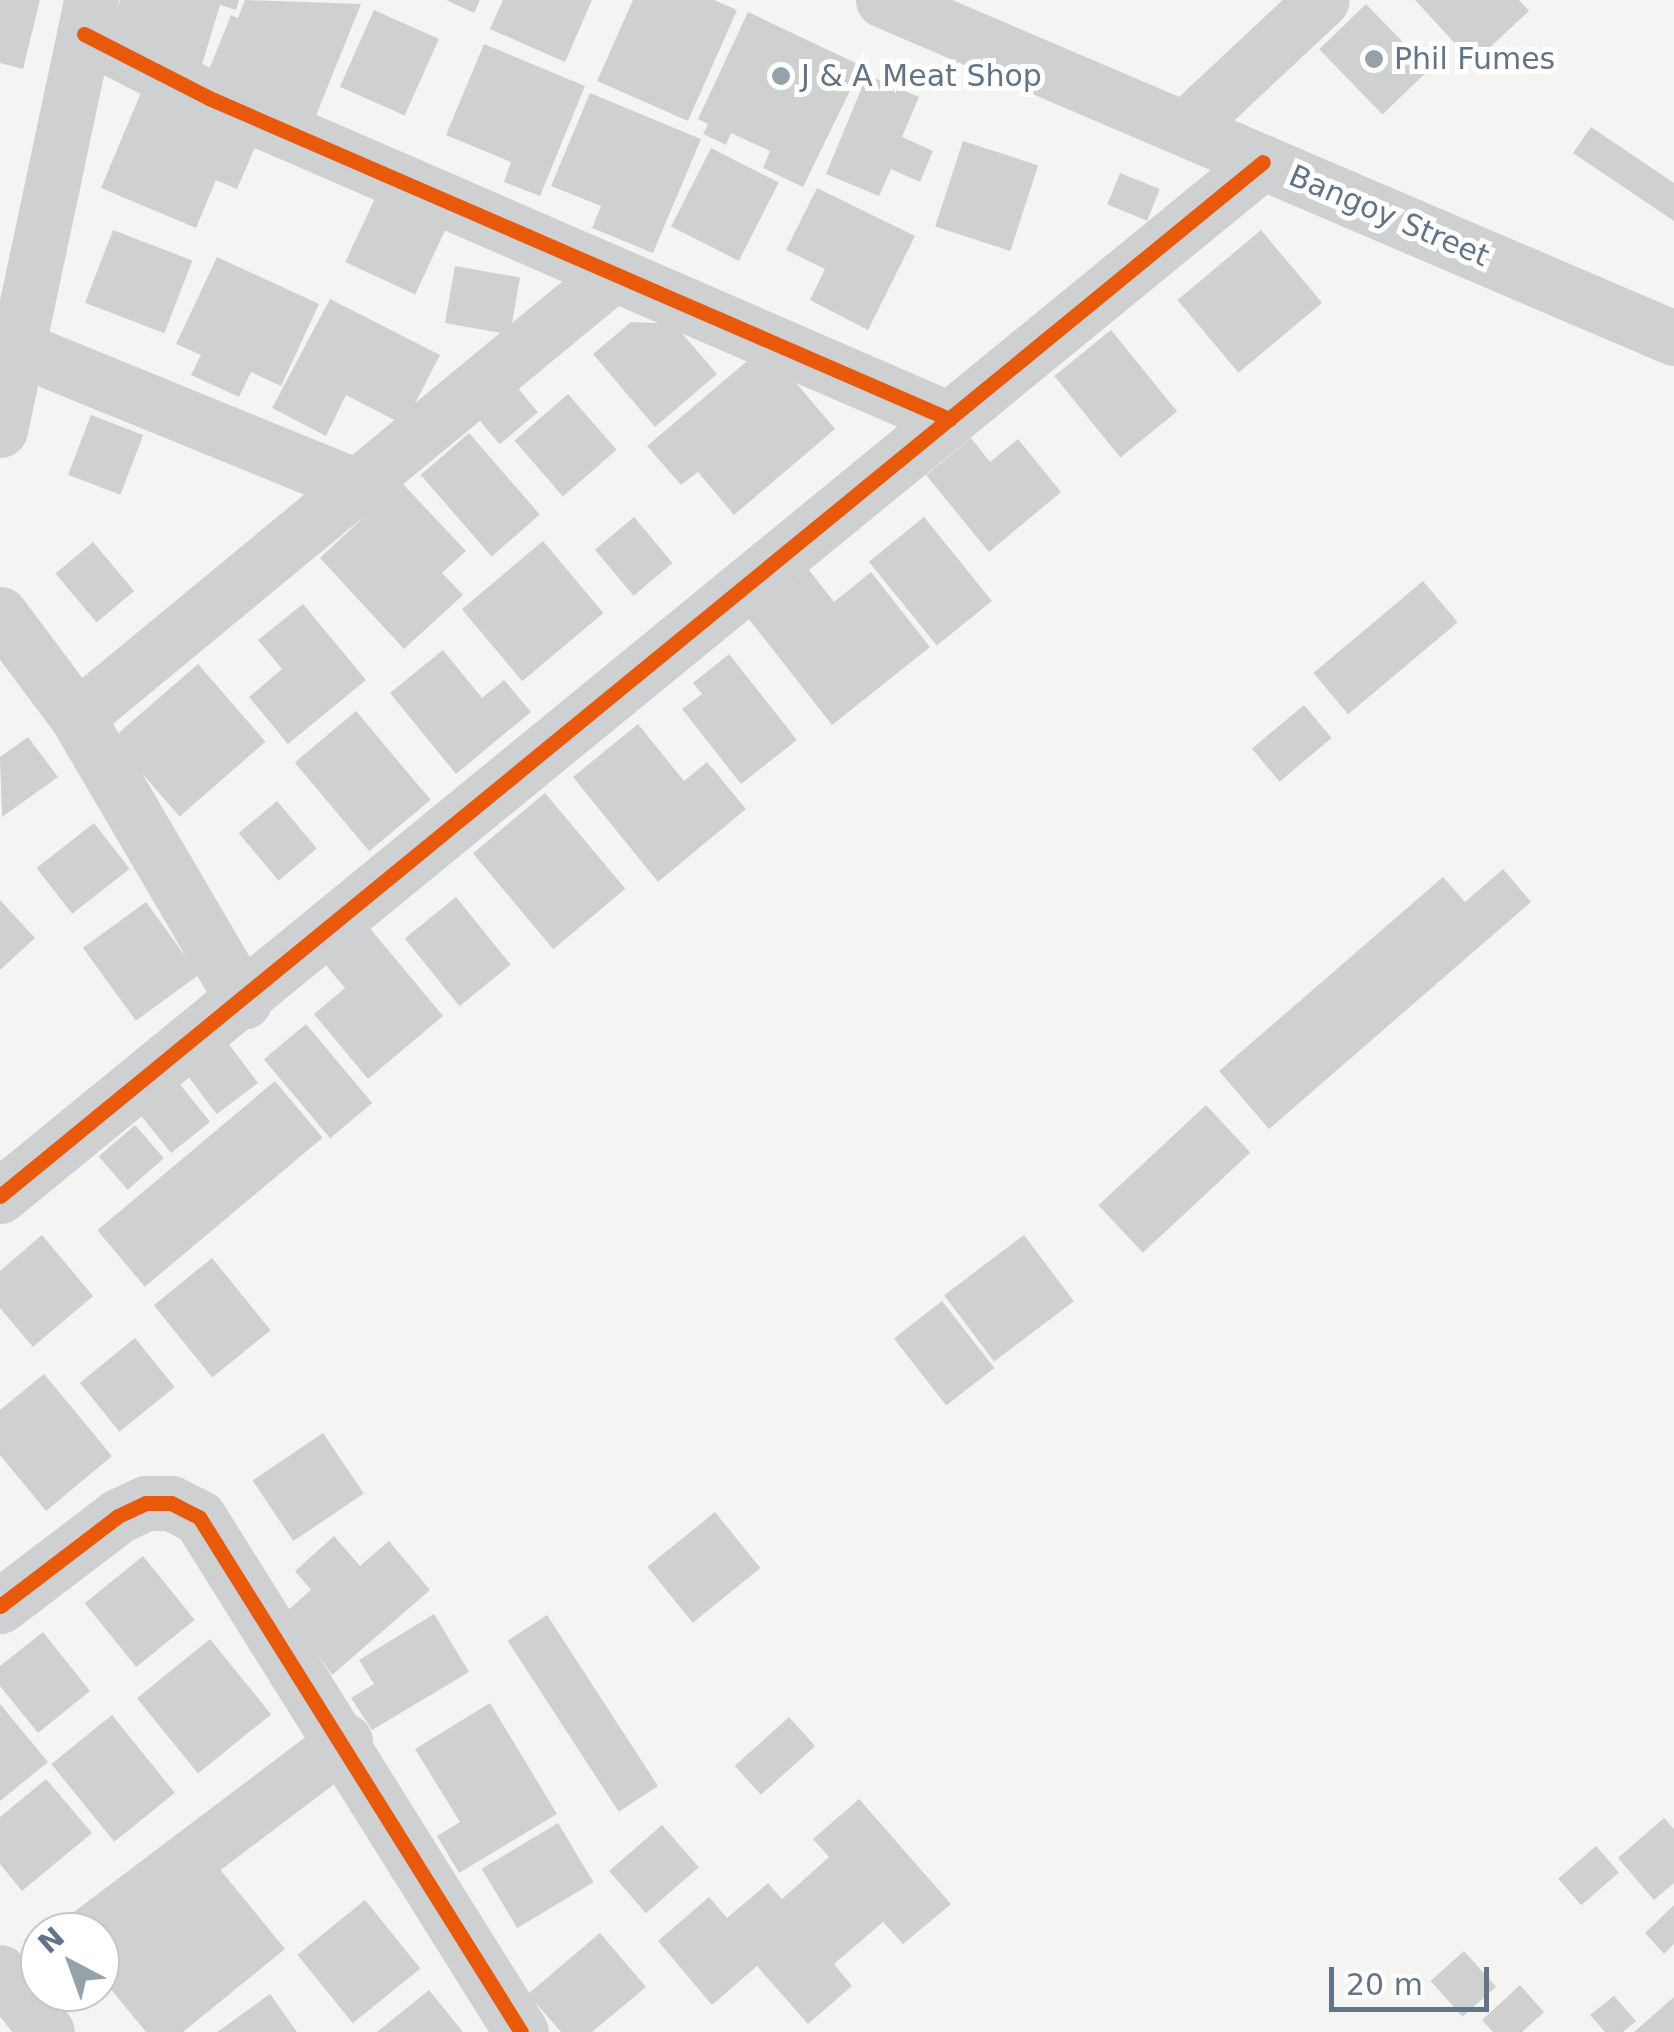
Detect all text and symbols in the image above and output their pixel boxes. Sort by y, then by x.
place label: Phil Fumes [1394,41,1555,77]
marker: Phil Fumes [1363,48,1385,70]
place label: J & A Meat Shop [801,58,1042,94]
marker: J & A Meat Shop [770,65,792,87]
street label: Bangoy Street [1284,158,1494,274]
north arrow [20,1912,120,2012]
text: N [32,1920,71,1961]
scale bar [1334,1947,1494,2009]
text: 20 m [1346,1967,1423,2002]

